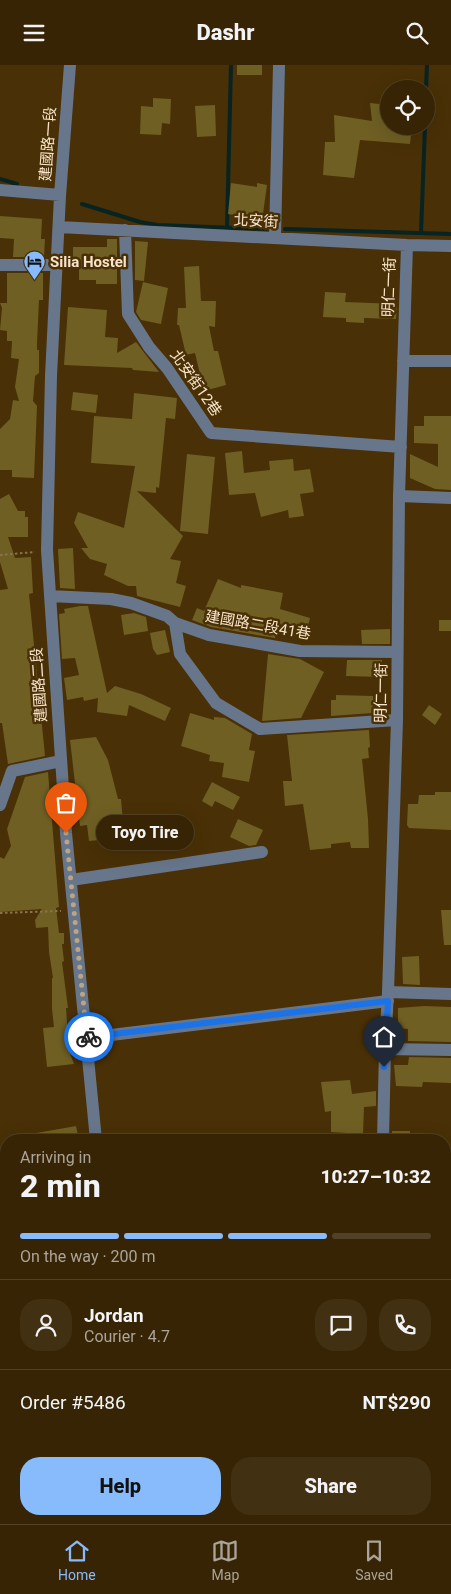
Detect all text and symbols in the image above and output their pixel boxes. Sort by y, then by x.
icon: menu [20,19,48,47]
icon: search [403,19,431,47]
text: Dashr [197,20,254,45]
map controls [380,80,435,135]
button: locate [380,80,435,135]
street label: 建國路一段 [36,106,60,182]
street label: 北安街 [233,211,279,231]
hotel icon: Silia Hostel [22,250,46,281]
place label: Silia Hostel [50,253,127,271]
street label: 明仁一街 [379,257,399,317]
street label: 北安街12巷 [167,346,225,420]
street label: 建國路二段41巷 [204,607,312,643]
street label: 建國路二段 [27,647,51,723]
street label: 明仁一街 [371,663,391,723]
pin [45,782,87,833]
icon: bag [52,789,80,817]
callout: Toyo Tire [96,815,194,851]
text: Toyo Tire [112,823,178,842]
courier [64,1012,114,1062]
pin [363,1016,405,1067]
icon: bike [75,1023,103,1051]
icon: home [370,1023,398,1051]
text: Arriving in [20,1148,91,1167]
text: 10:27–10:32 [320,1165,431,1188]
text: 2 min [20,1167,101,1205]
text: On the way · 200 m [20,1247,156,1266]
button: person [20,1299,72,1351]
button: chat [315,1299,367,1351]
button: phone [379,1299,431,1351]
text: Jordan [84,1304,144,1327]
text: Courier · 4.7 [84,1327,170,1346]
text: Order #5486 [20,1391,126,1414]
text: NT$290 [362,1391,431,1414]
button: Help [20,1457,221,1515]
button: Share [231,1457,431,1515]
tab: Home [58,1537,96,1583]
tab: Map [211,1537,239,1583]
tab: Saved [355,1537,393,1583]

